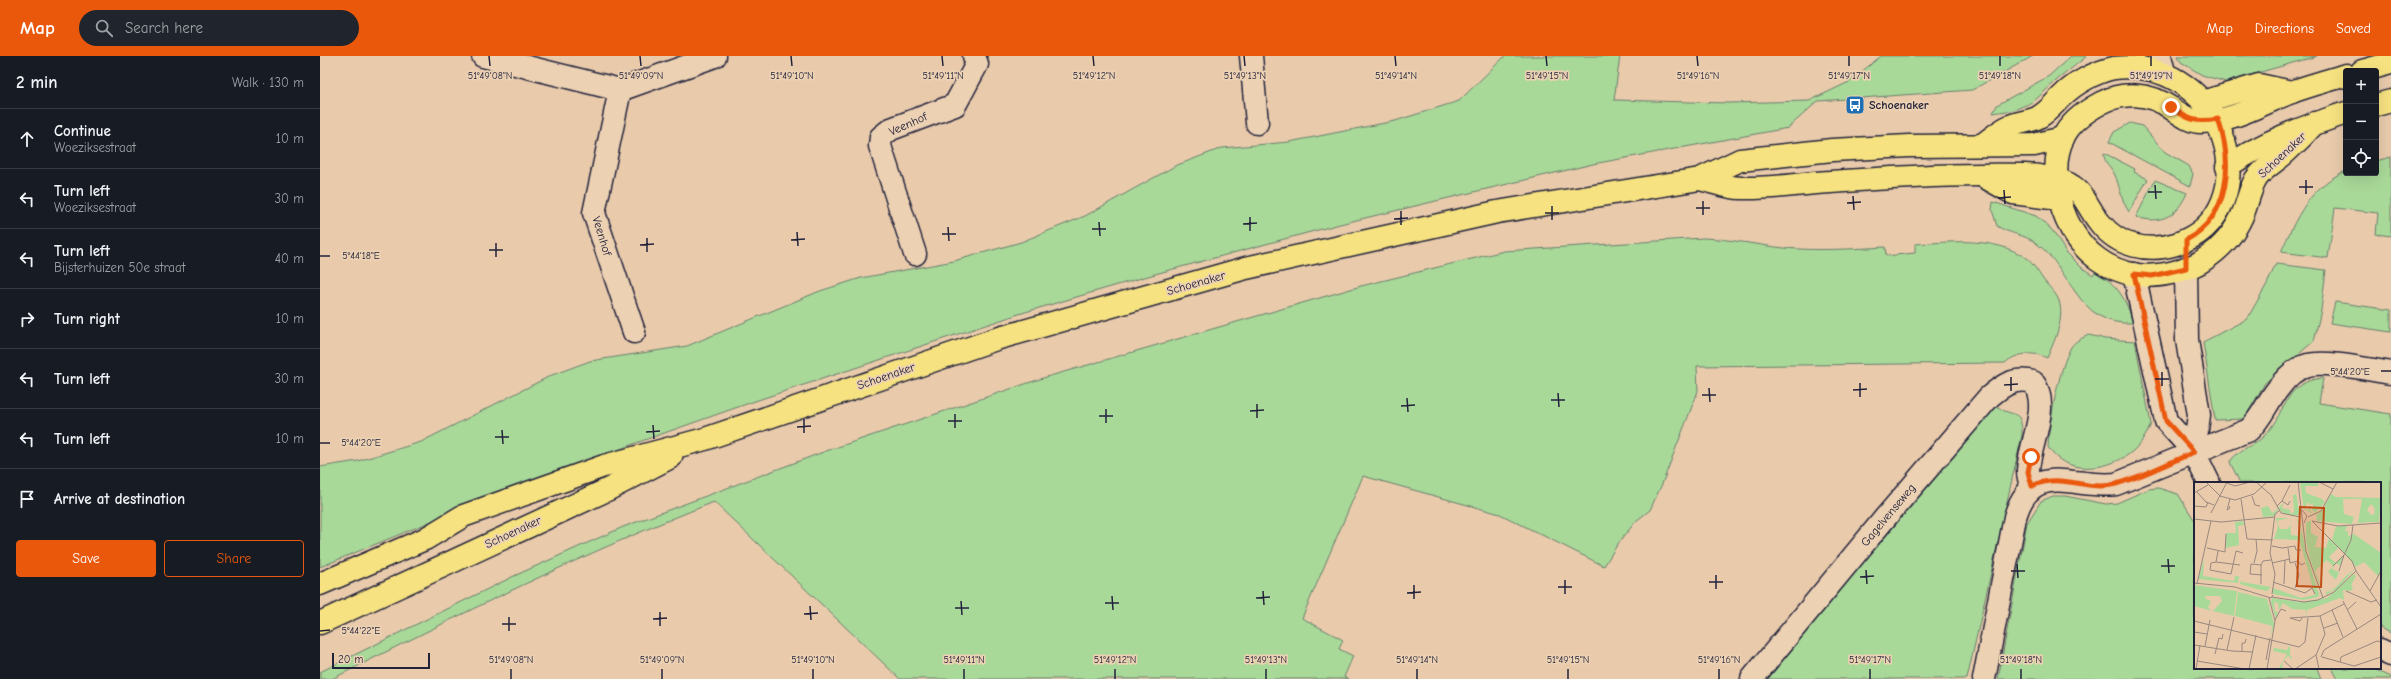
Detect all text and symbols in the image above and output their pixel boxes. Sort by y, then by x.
search box [79,10,359,46]
text: Map [20,17,55,39]
icon: search [93,17,115,39]
text: Search here [125,19,203,37]
text: Map [2206,20,2233,37]
text: Directions [2255,20,2314,37]
text: Saved [2336,20,2371,37]
map controls [2343,68,2379,176]
button: + [2343,68,2379,104]
text: 51°49'08"N [468,70,512,82]
text: 51°49'09"N [619,70,663,82]
text: 51°49'10"N [770,70,814,82]
text: 51°49'11"N [922,70,964,82]
text: 51°49'12"N [1073,70,1115,82]
text: 51°49'13"N [1224,70,1266,82]
text: 51°49'14"N [1375,70,1417,82]
text: 51°49'15"N [1526,70,1568,82]
text: 51°49'16"N [1677,70,1719,82]
text: 51°49'17"N [1828,70,1870,82]
text: 51°49'18"N [1979,70,2021,82]
text: 51°49'19"N [2130,70,2172,82]
text: 2 min [16,73,57,92]
text: Walk · 130 m [232,75,304,90]
bus stop icon: Schoenaker [1844,94,1866,116]
place label: Schoenaker [1869,98,1929,112]
route end [2162,98,2180,116]
button: − [2343,104,2379,140]
street label: Veenhof [887,109,930,139]
text: Continue [54,122,111,140]
icon: ahead [16,128,38,150]
street label: Schoenaker [2255,129,2309,181]
text: 10 m [276,131,304,146]
text: Woeziksestraat [54,140,136,155]
button: locate [2343,140,2379,176]
text: Turn left [54,182,110,200]
icon: left [16,188,38,210]
text: 30 m [274,191,304,206]
text: Woeziksestraat [54,200,136,215]
street label: Veenhof [589,215,615,258]
text: Turn left [54,242,110,260]
icon: left [16,248,38,270]
text: 5°44'18"E [342,250,380,262]
text: 40 m [275,251,304,266]
text: Bijsterhuizen 50e straat [54,260,185,275]
street label: Schoenaker [1165,268,1227,298]
icon: right [16,308,38,330]
text: Turn right [54,310,120,328]
text: 10 m [276,311,304,326]
street label: Schoenaker [855,359,917,392]
text: 5°44'20"E [2330,366,2370,378]
icon: left [16,368,38,390]
text: Turn left [54,370,110,388]
text: 30 m [274,371,304,386]
icon: left [16,428,38,450]
text: Turn left [54,430,110,448]
text: 10 m [276,431,304,446]
text: 5°44'20"E [341,437,381,449]
route start [2022,448,2040,466]
street label: Gagelvenseweg [1858,481,1918,549]
inset map [2194,482,2381,669]
icon: arrive [16,488,38,510]
text: Arrive at destination [54,490,185,508]
street label: Schoenaker [483,513,544,551]
button: Save [16,540,156,577]
button: Share [164,540,304,577]
text: 5°44'22"E [342,625,380,637]
scale bar [332,651,430,670]
text: 20 m [338,653,363,666]
text: 51°49'08"N [489,654,533,666]
text: 51°49'09"N [640,654,684,666]
text: 51°49'10"N [791,654,835,666]
text: 51°49'11"N [943,654,985,666]
text: 51°49'12"N [1094,654,1136,666]
text: 51°49'13"N [1245,654,1287,666]
text: 51°49'14"N [1396,654,1438,666]
text: 51°49'15"N [1547,654,1589,666]
text: 51°49'16"N [1698,654,1740,666]
text: 51°49'17"N [1849,654,1891,666]
text: 51°49'18"N [2000,654,2042,666]

